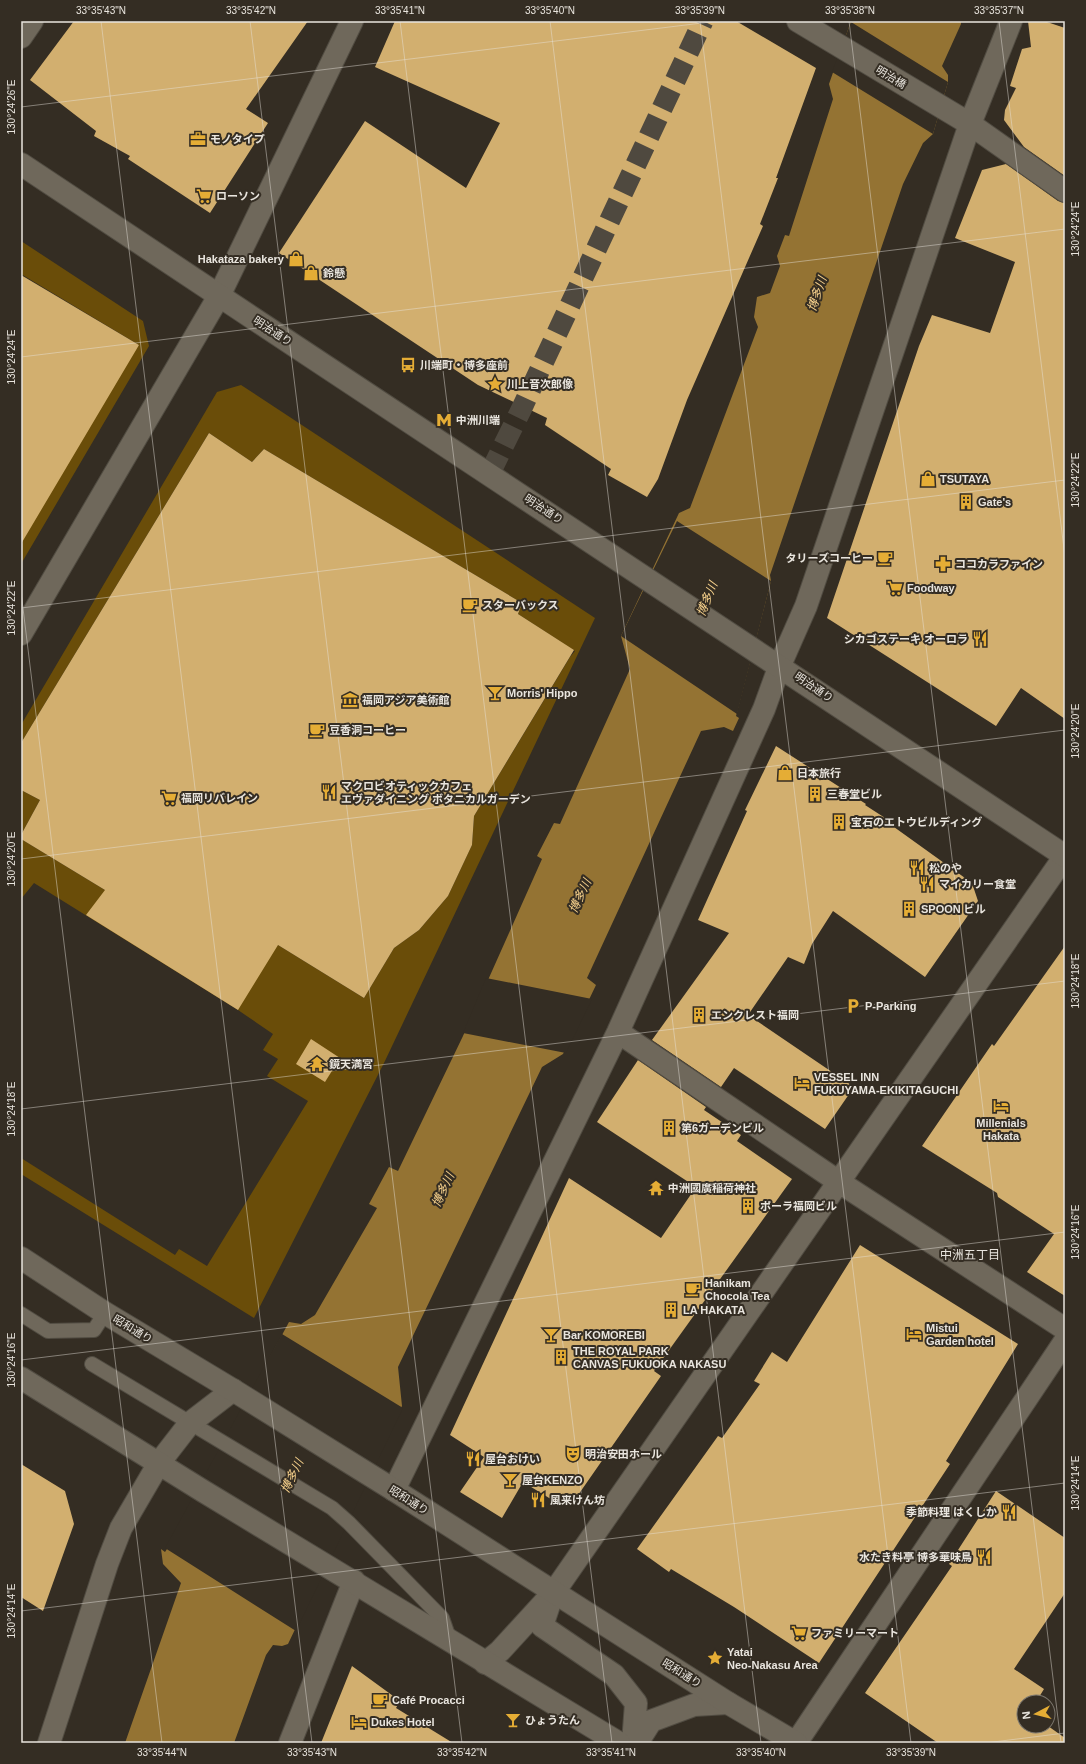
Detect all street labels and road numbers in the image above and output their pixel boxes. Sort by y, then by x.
street label: 明治橋 [874,63,908,91]
street label: 明治通り [251,314,295,348]
street label: 明治通り [522,492,566,526]
street label: 明治通り [792,670,836,704]
street label: 昭和通り [111,1313,155,1345]
street label: 昭和通り [387,1483,431,1517]
street label: 昭和通り [660,1656,704,1690]

